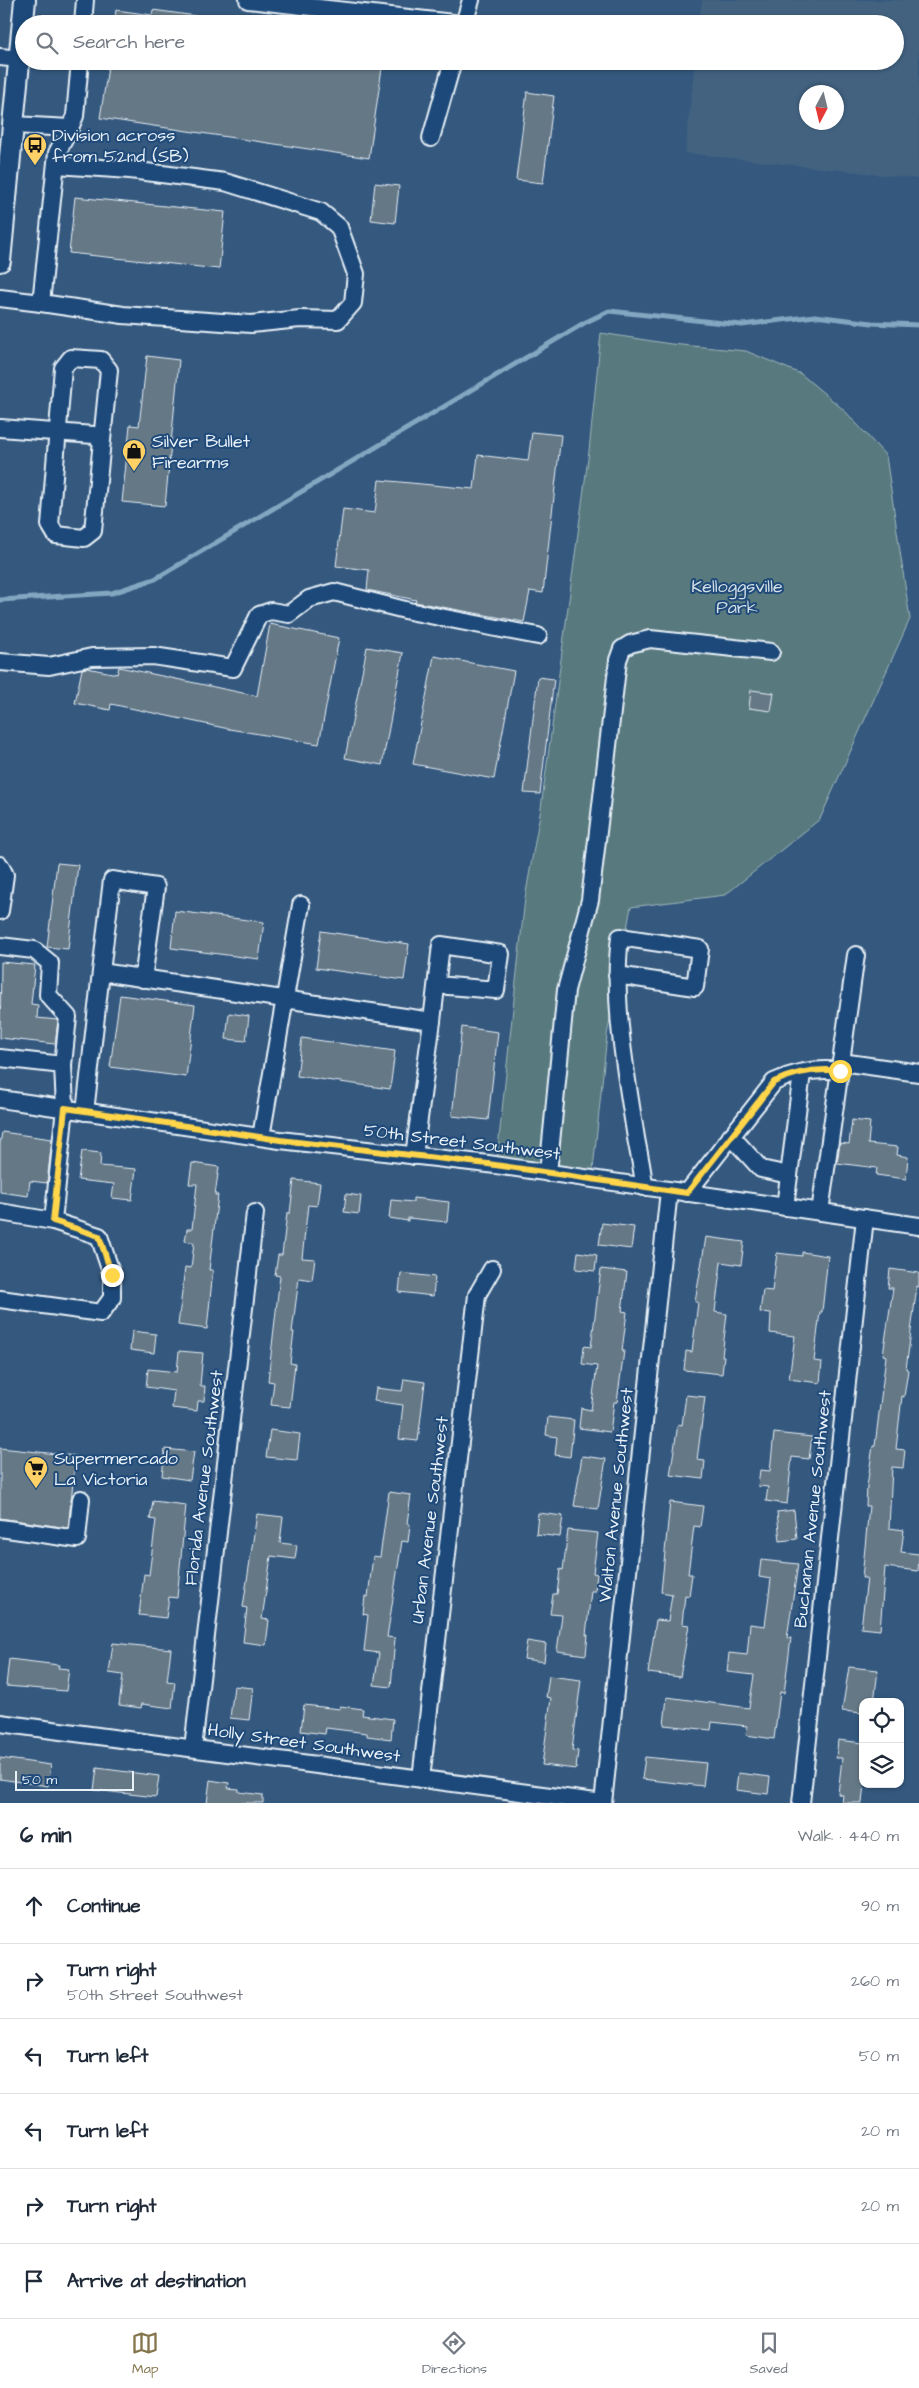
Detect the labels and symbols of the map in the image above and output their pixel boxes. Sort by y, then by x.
north arrow [799,85,844,130]
place label: Division across from 52nd (SB) [52,123,189,169]
bus stop icon: Division across from 52nd (SB) [22,132,48,166]
place label: Silver Bullet Firearms [152,429,251,475]
shop icon: Silver Bullet Firearms [121,438,147,472]
park label: Kelloggsville Park [691,574,783,620]
route start [829,1060,852,1083]
street label: 50th Street Southwest [362,1118,562,1167]
route end [101,1264,124,1287]
street label: Florida Avenue Southwest [178,1368,230,1587]
street label: Walton Avenue Southwest [592,1386,640,1604]
street label: Buchanan Avenue Southwest [788,1388,838,1629]
street label: Urban Avenue Southwest [405,1414,455,1625]
place label: Supermercado La Victoria [54,1446,178,1492]
supermarket icon: Supermercado La Victoria [23,1455,49,1489]
street label: Holly Street Southwest [206,1717,403,1770]
scale bar [15,1768,134,1791]

